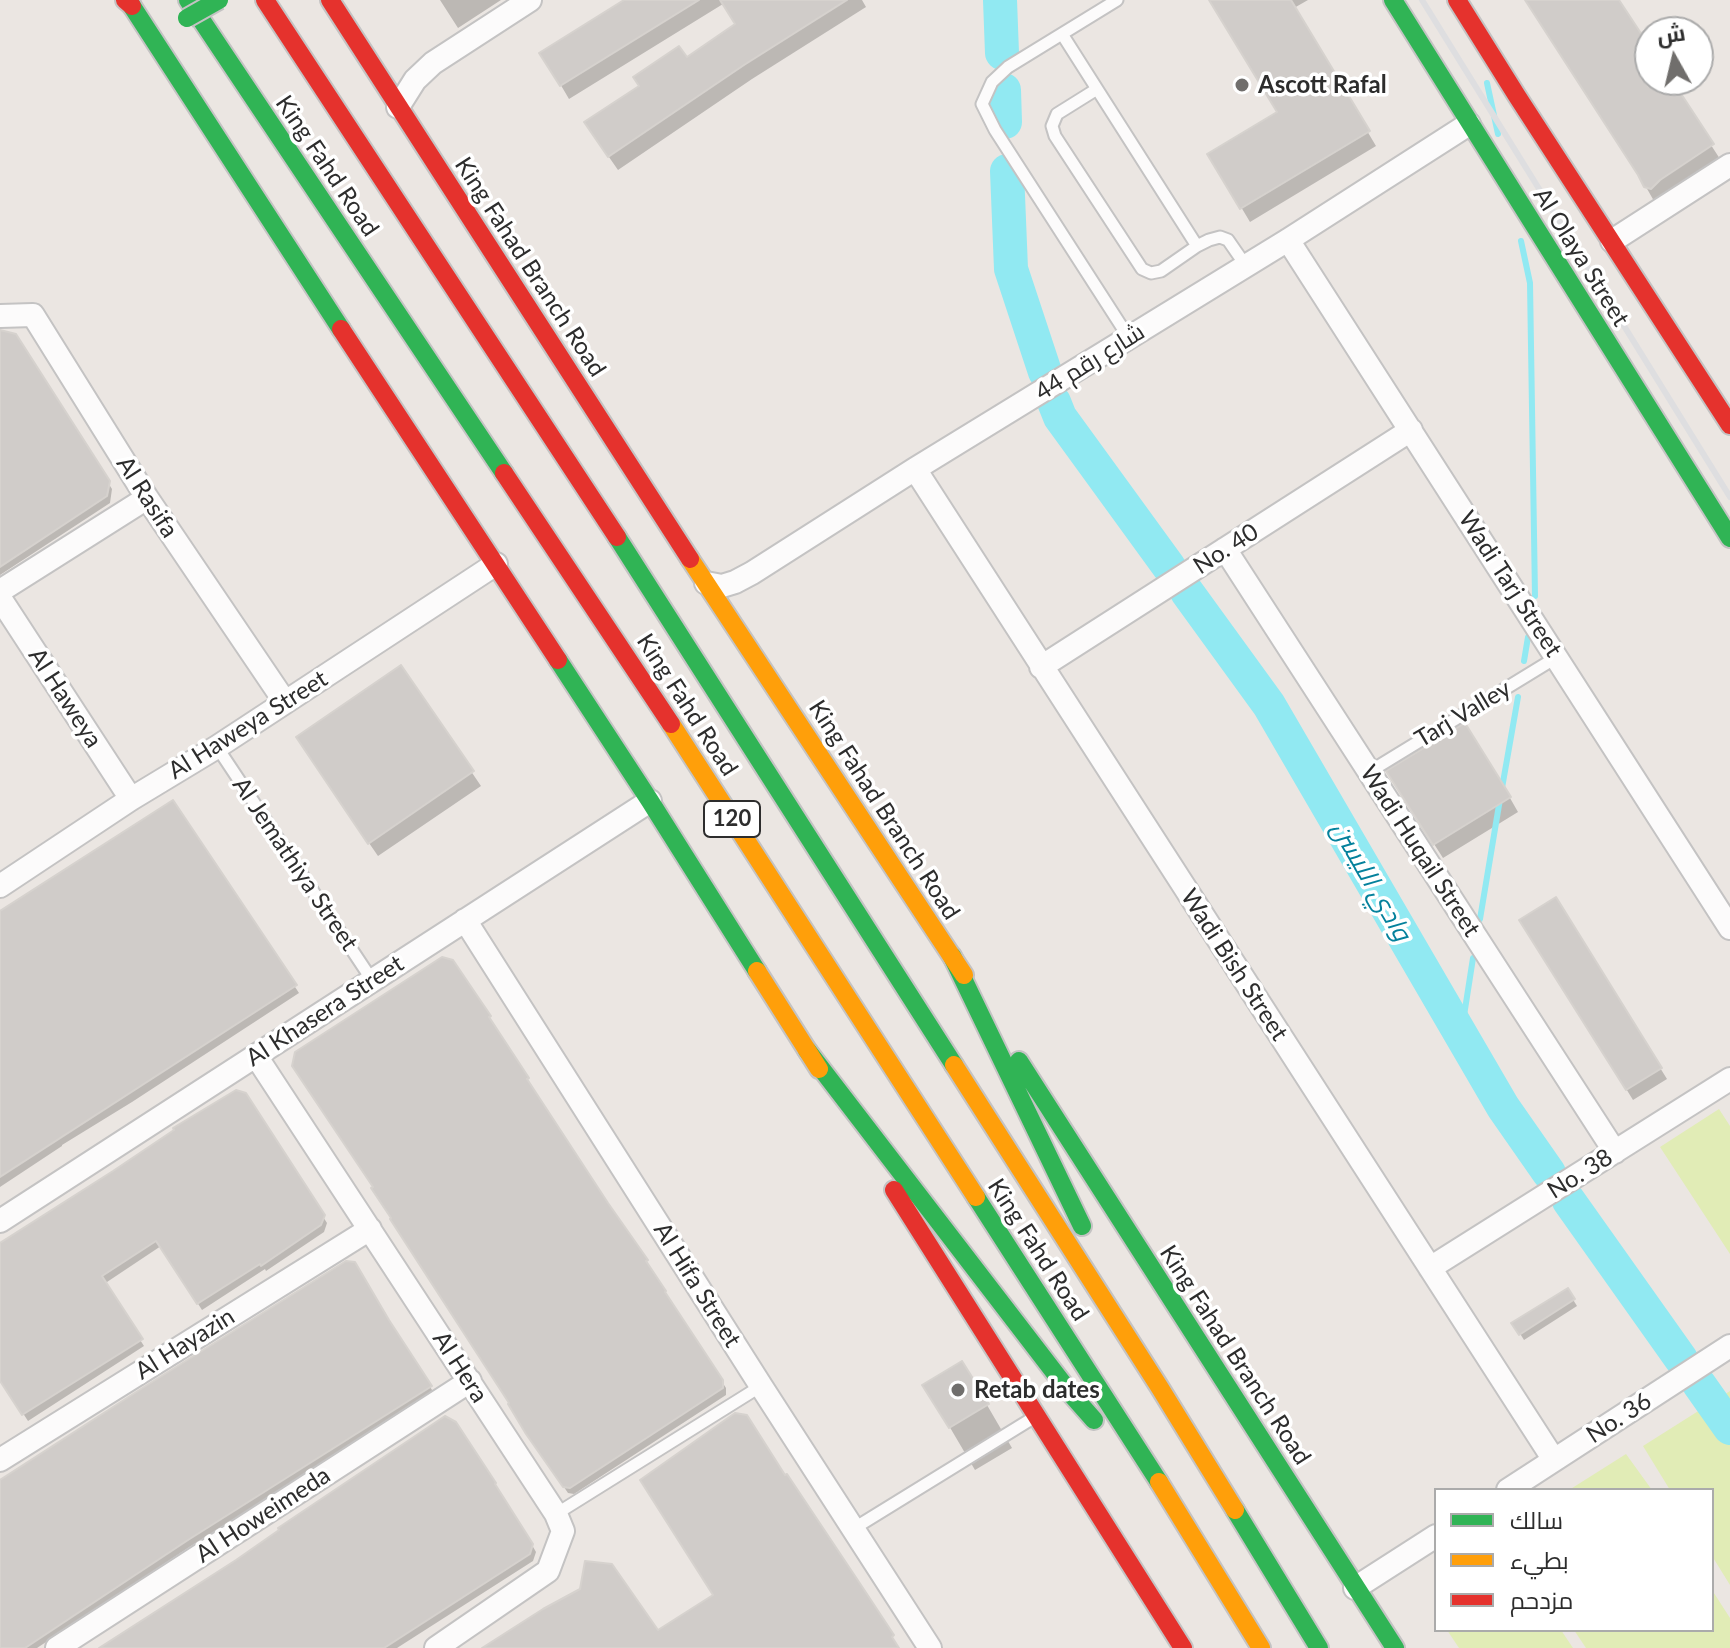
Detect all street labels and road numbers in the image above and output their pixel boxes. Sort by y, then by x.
street label: King Fahd Road [269,90,385,242]
street label: King Fahad Branch Road [448,152,612,382]
street label: Al Olaya Street [1527,183,1635,331]
street label: شارع رقم 44 [1030,317,1150,407]
street label: Al Rasifa [110,451,184,543]
street label: Wadi Tarj Street [1452,506,1568,662]
street label: No. 40 [1188,518,1264,580]
street label: King Fahd Road [630,629,744,781]
street label: Al Haweya [22,643,108,753]
street label: Al Haweya Street [163,664,333,786]
street label: Tarj Valley [1410,674,1516,754]
street label: King Fahad Branch Road [802,695,966,925]
street label: Wadi Huqail Street [1354,760,1486,942]
street label: Al Jemathiya Street [226,772,364,956]
road number: 120 [704,801,760,837]
street label: Wadi Bish Street [1174,884,1294,1046]
street label: Al Khasera Street [241,949,409,1073]
street label: No. 38 [1542,1143,1618,1205]
street label: King Fahd Road [981,1174,1095,1326]
street label: Al Hifa Street [647,1217,747,1353]
street label: King Fahad Branch Road [1153,1240,1317,1470]
street label: Al Hayazin [130,1302,240,1386]
street label: Al Hera [426,1326,494,1408]
street label: No. 36 [1581,1387,1657,1449]
street label: Al Howeimeda [190,1461,336,1569]

